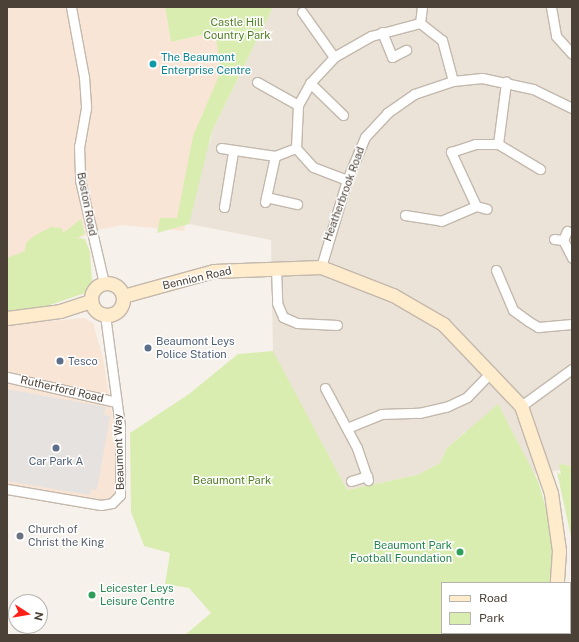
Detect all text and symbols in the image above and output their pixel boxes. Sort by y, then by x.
park label: Castle Hill Country Park [203,16,271,42]
place label: The Beaumont Enterprise Centre [161,51,251,77]
marker: The Beaumont Enterprise Centre [148,59,158,69]
street label: Heatherbrook Road [321,145,367,243]
street label: Boston Road [74,171,100,237]
street label: Bennion Road [161,264,233,292]
place label: Beaumont Leys Police Station [156,335,235,361]
marker: Beaumont Leys Police Station [143,343,153,353]
place label: Tesco [68,354,98,368]
marker: Tesco [55,356,65,366]
street label: Rutherford Road [19,373,105,405]
street label: Beaumont Way [111,413,127,491]
marker: Car Park A [51,443,61,453]
place label: Car Park A [29,454,83,468]
park label: Beaumont Park [193,473,271,487]
place label: Church of Christ the King [28,523,104,549]
marker: Church of Christ the King [15,531,25,541]
place label: Beaumont Park Football Foundation [350,539,452,565]
marker: Beaumont Park Football Foundation [455,547,465,557]
place label: Leicester Leys Leisure Centre [100,582,175,608]
legend [441,582,571,634]
marker: Leicester Leys Leisure Centre [87,590,97,600]
text: Road [479,591,507,605]
north arrow [8,594,48,634]
text: N [32,611,46,622]
text: Park [479,611,505,625]

